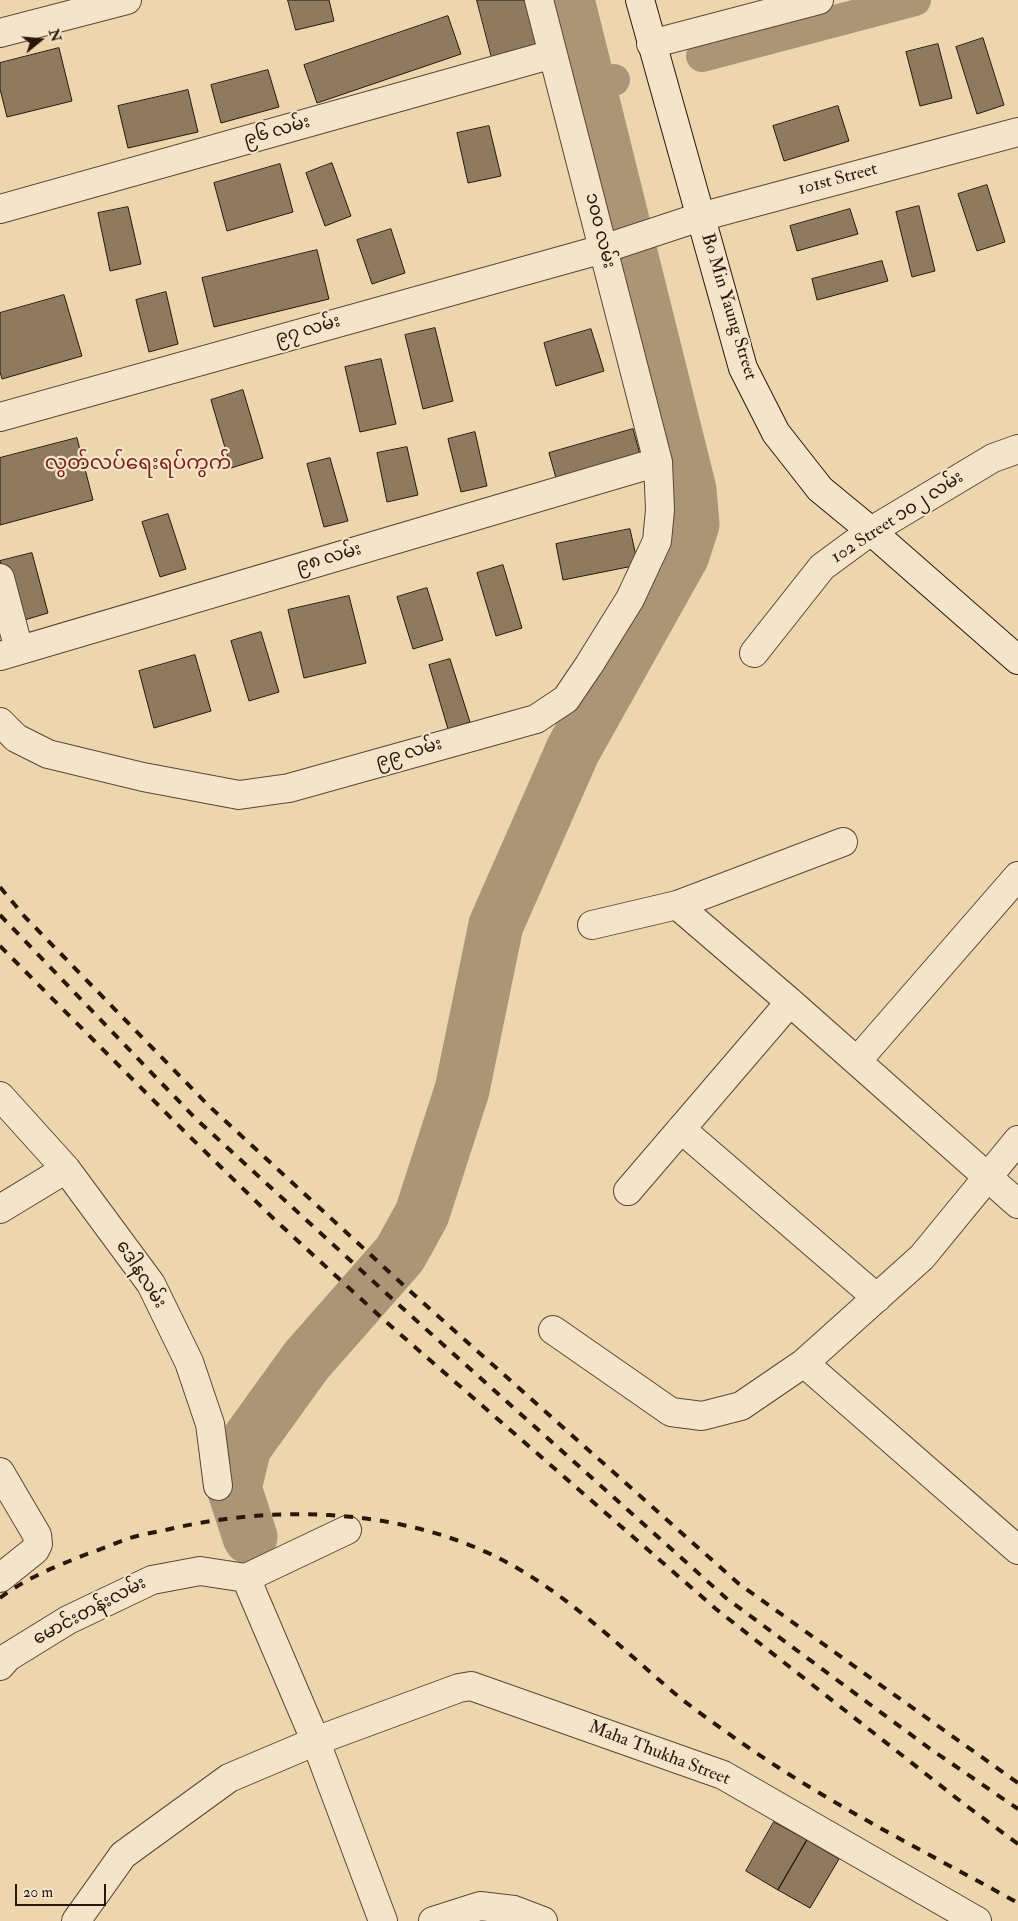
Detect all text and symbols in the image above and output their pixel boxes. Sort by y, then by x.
north arrow [15,15,65,65]
text: N [45,27,65,44]
street label: ၉၆ လမ်း [241,112,313,152]
street label: 101st Street [796,159,880,201]
street label: ၁၀၀ လမ်း [579,191,619,271]
street label: Bo Min Yaung Street [695,231,761,383]
street label: ၉၇ လမ်း [273,311,343,351]
district label: လွတ်လပ်ရေးရပ်ကွက် [45,453,231,477]
street label: 102 Street ၁၀၂ လမ်း [828,467,968,569]
street label: ၉၈ လမ်း [294,539,364,579]
street label: ၉၉ လမ်း [373,734,445,774]
street label: ဒေါနလမ်း [110,1237,170,1313]
street label: မောင်းတန်းလမ်း [30,1573,150,1651]
street label: Maha Thukha Street [585,1717,733,1791]
scale bar [18,1874,109,1906]
text: 20 m [23,1883,53,1902]

